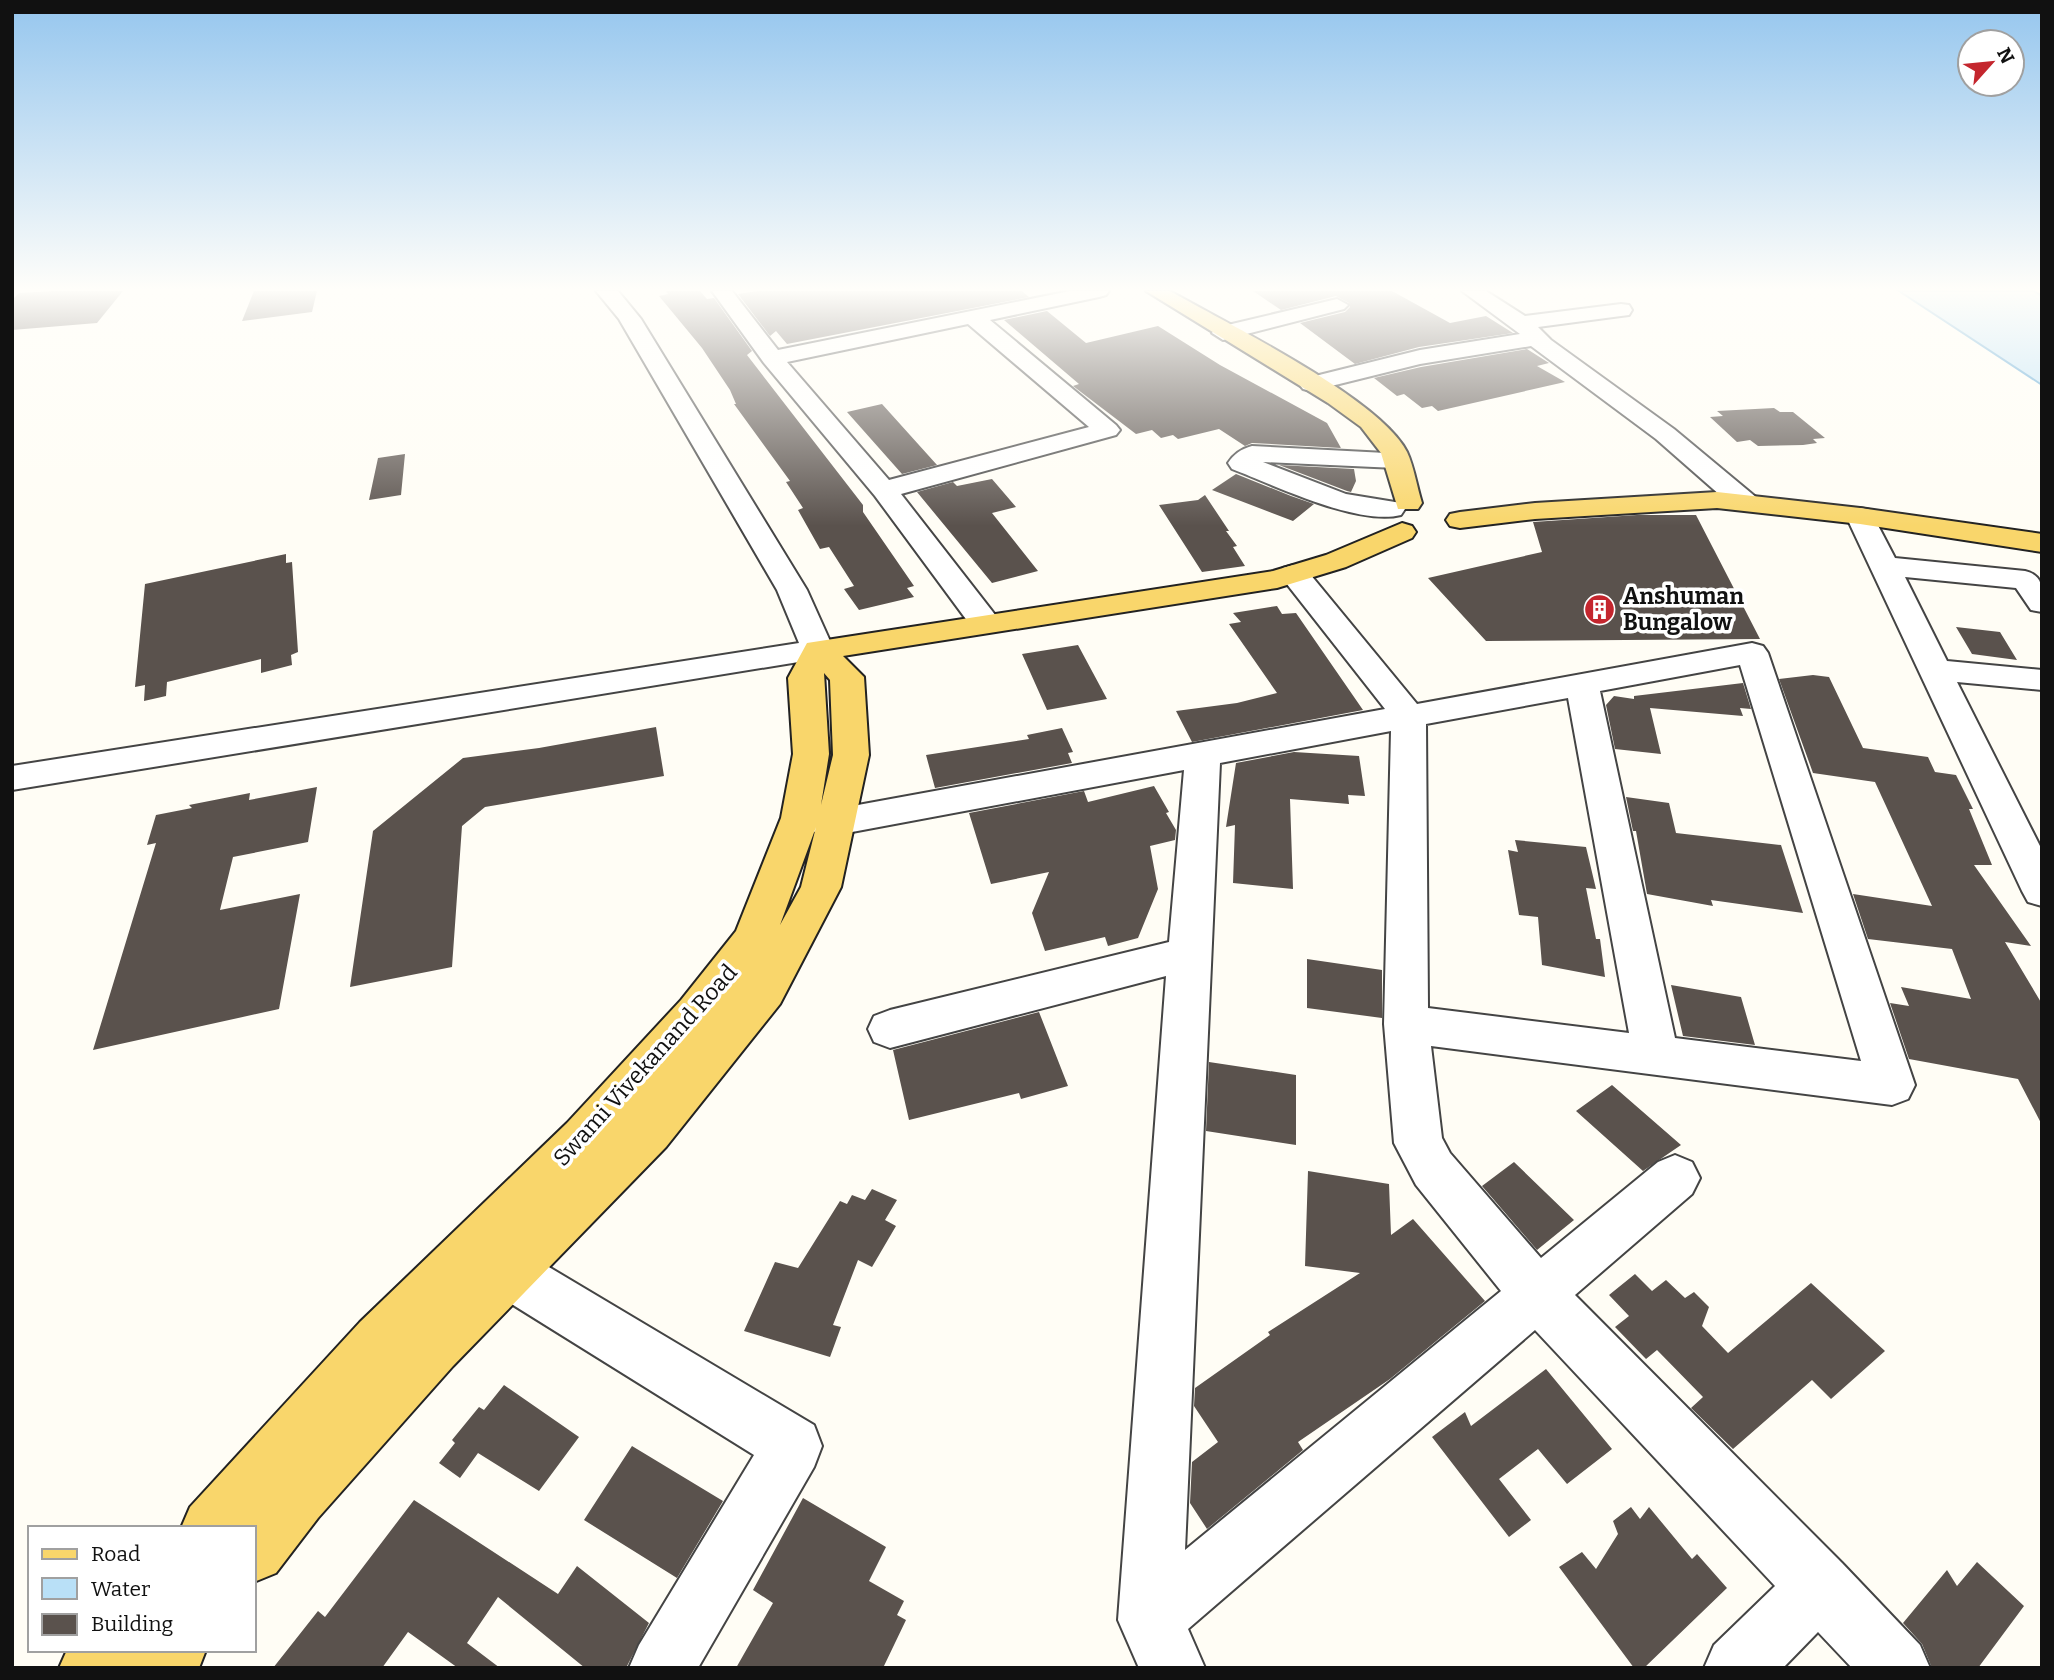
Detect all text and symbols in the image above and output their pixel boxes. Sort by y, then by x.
north arrow [1956,28,2026,98]
text: N [1992,44,2019,68]
place label: Anshuman Bungalow [1623,582,1744,636]
building icon: Anshuman Bungalow [1583,592,1617,626]
street label: Swami Vivekanand Road [547,958,743,1172]
legend [28,1526,256,1652]
text: Road [91,1541,140,1567]
text: Water [91,1576,150,1602]
text: Building [91,1611,174,1637]

